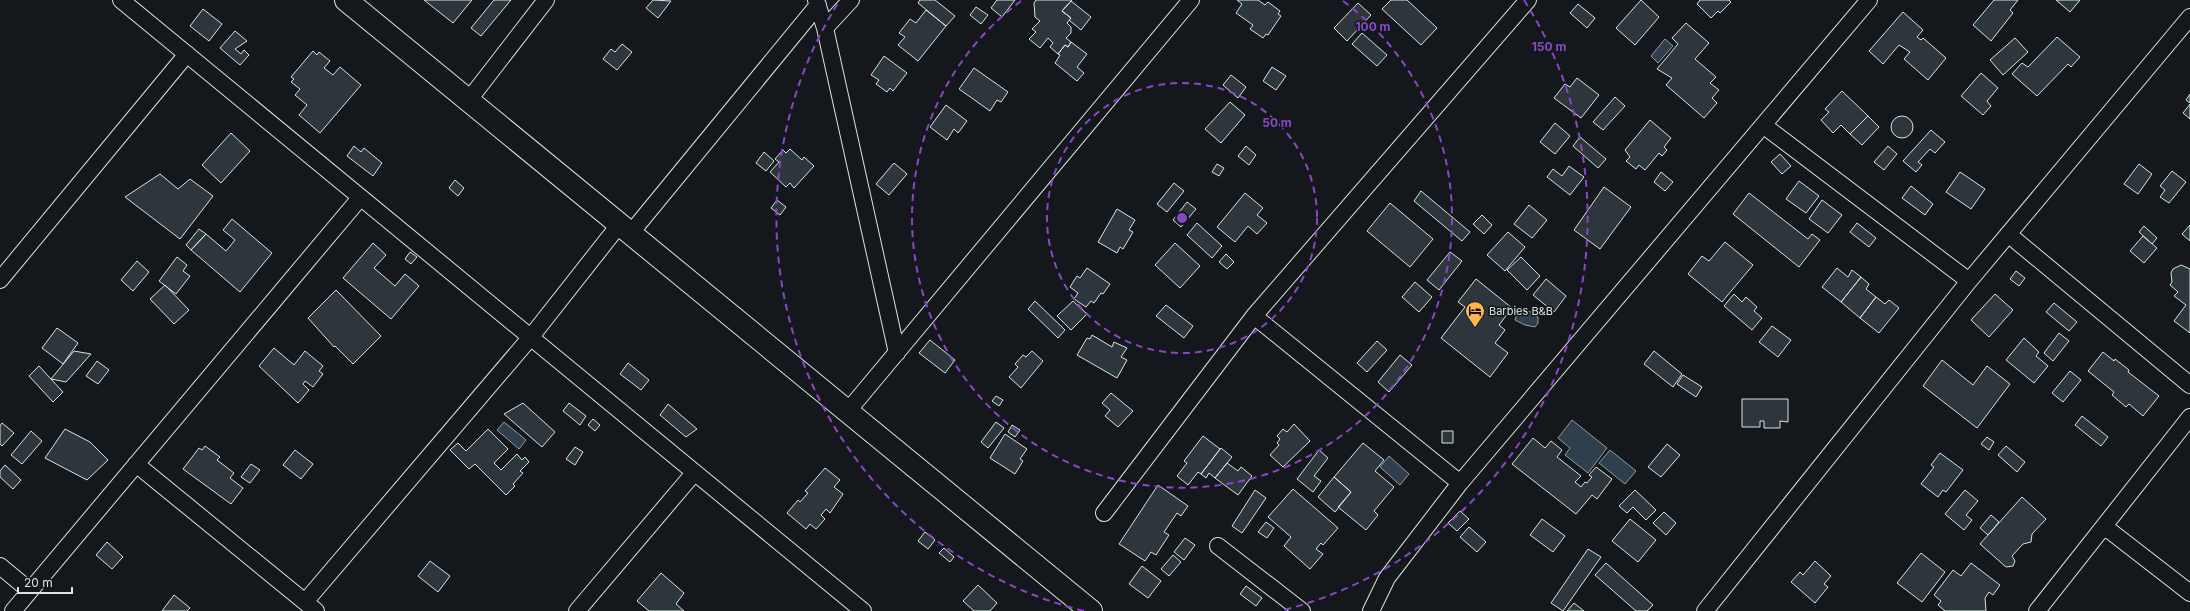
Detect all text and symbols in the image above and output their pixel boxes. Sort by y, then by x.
text: 100 m [1355,19,1391,34]
text: 150 m [1532,39,1566,54]
text: 50 m [1262,115,1292,130]
centre of rings [1175,211,1189,225]
hotel icon: Barbies B&B [1464,300,1486,328]
place label: Barbies B&B [1489,304,1553,318]
scale bar [18,569,72,595]
text: 20 m [24,575,53,590]

